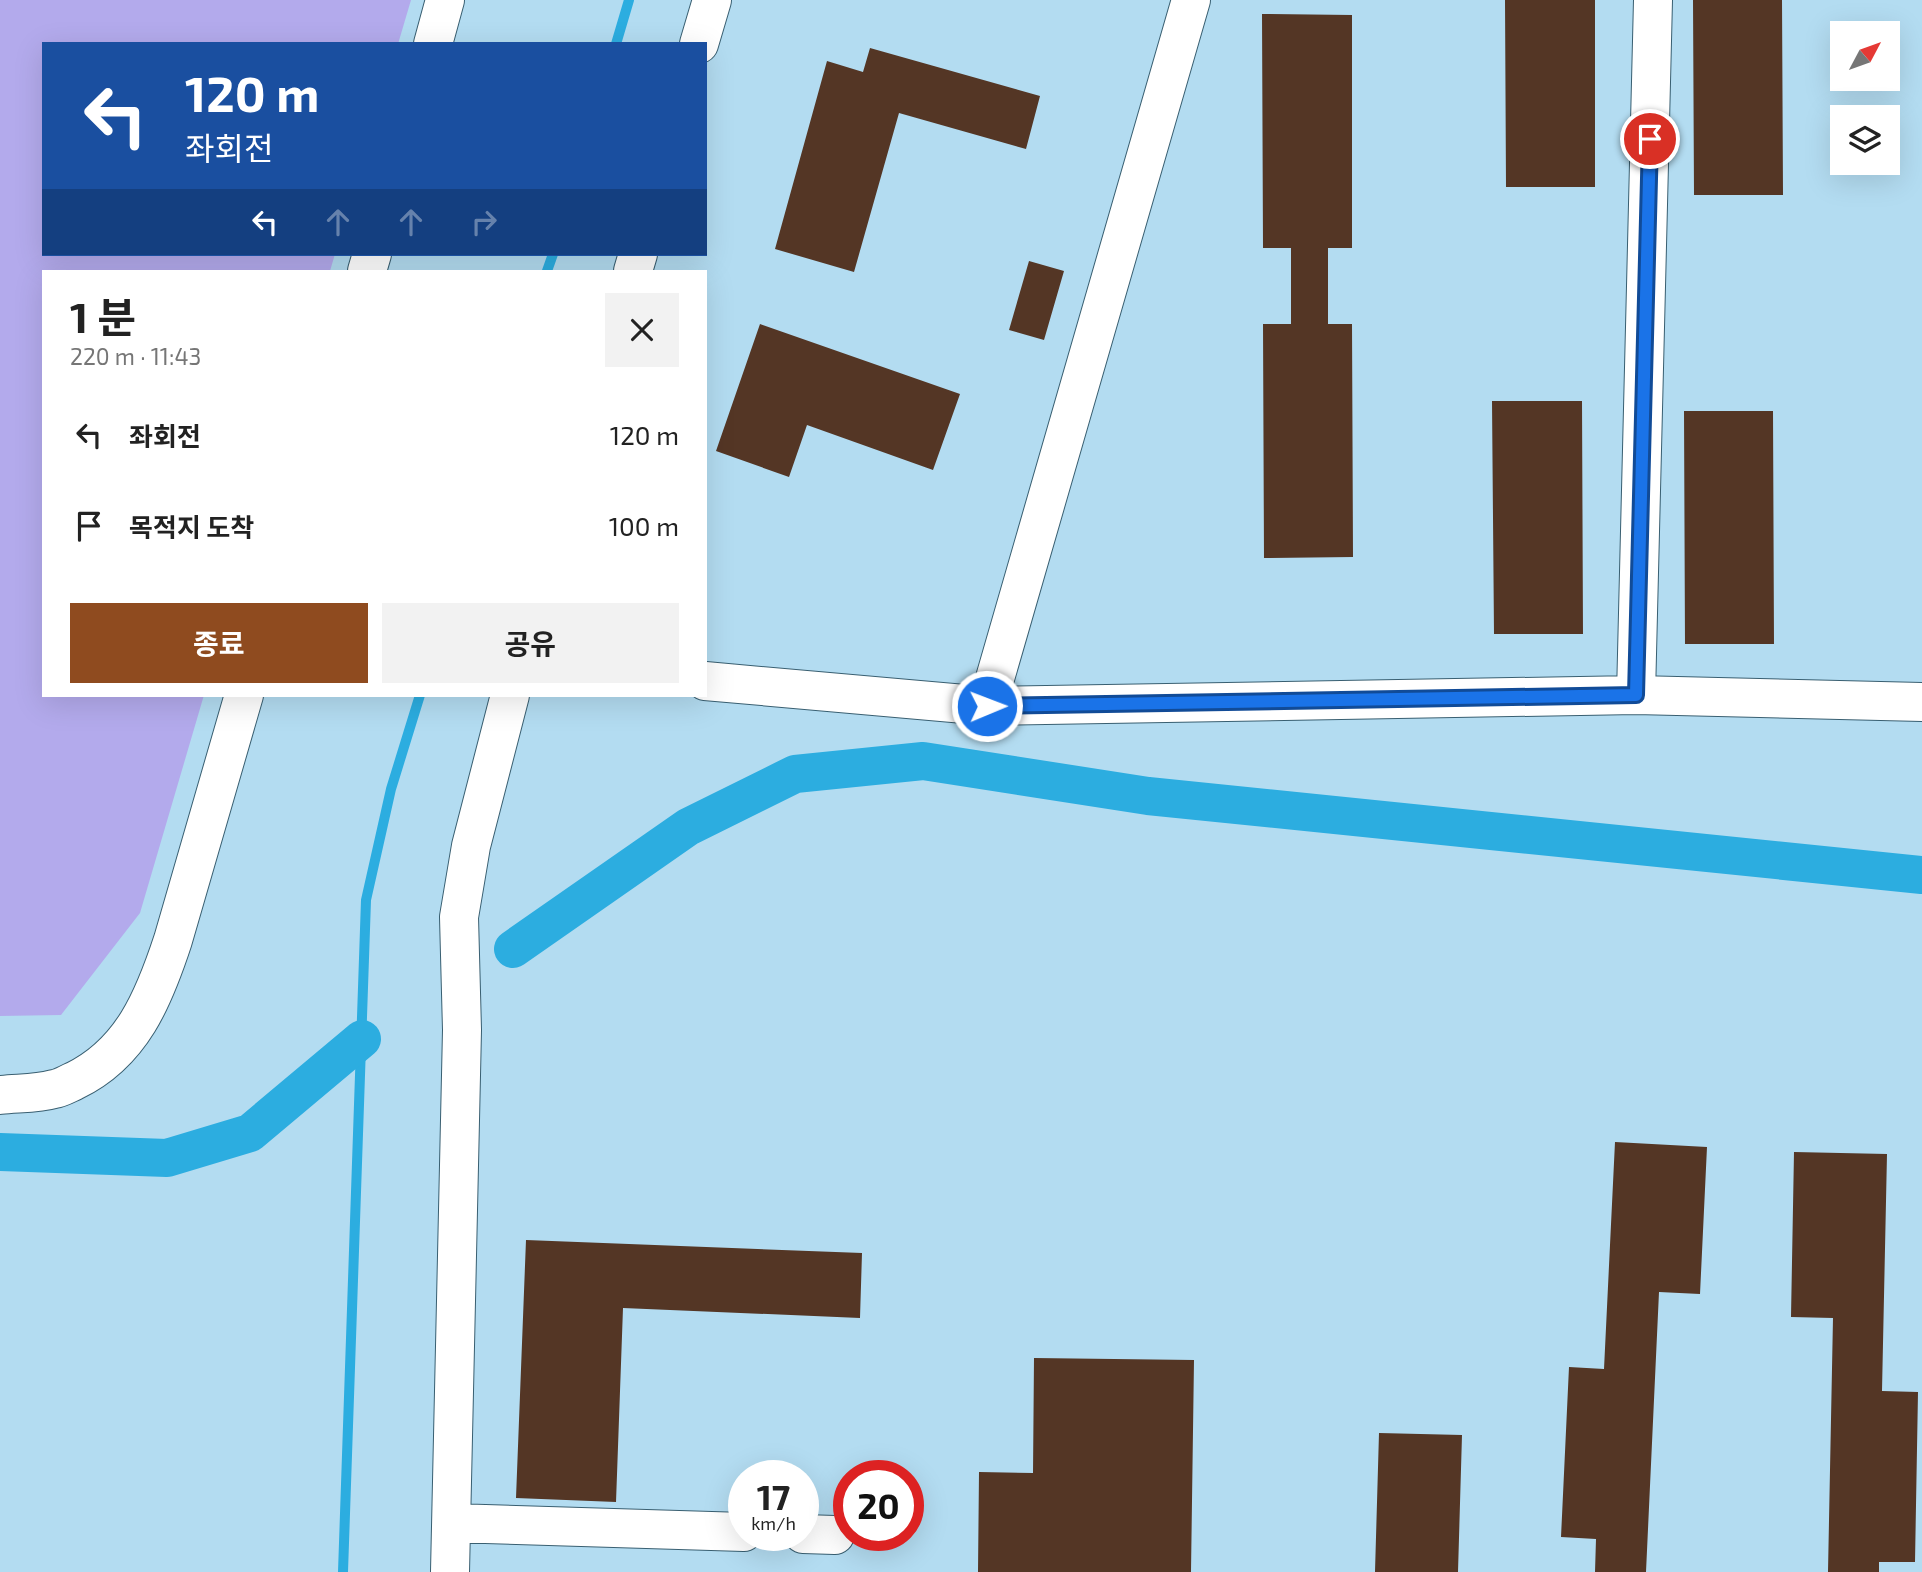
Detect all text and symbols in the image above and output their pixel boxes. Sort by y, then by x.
north arrow [1830,21,1900,91]
map controls [1830,21,1900,175]
text: 120 m [185,63,319,122]
icon: left [70,70,161,161]
button: layers [1830,105,1900,175]
pin [1620,109,1680,169]
icon: arrive [1631,120,1669,158]
text: 좌회전 [185,128,273,166]
icon: left [246,203,284,241]
icon: ahead [319,203,357,241]
icon: ahead [392,203,430,241]
icon: right [465,203,503,241]
text: 1 분 [70,291,136,341]
button: close [605,293,679,367]
text: 220 m · 11:43 [70,342,201,370]
icon: left [70,416,108,454]
text: 120 m [610,419,679,450]
text: 좌회전 [129,420,201,451]
icon: arrive [70,507,108,545]
text: 100 m [609,510,679,541]
text: 목적지 도착 [129,511,254,542]
button: 종료 [70,603,368,683]
button: 공유 [382,603,679,683]
position arrow [950,669,1024,743]
speed limit sign: 20 [833,1460,924,1551]
text: 17 [757,1475,790,1517]
text: km/h [751,1512,796,1534]

